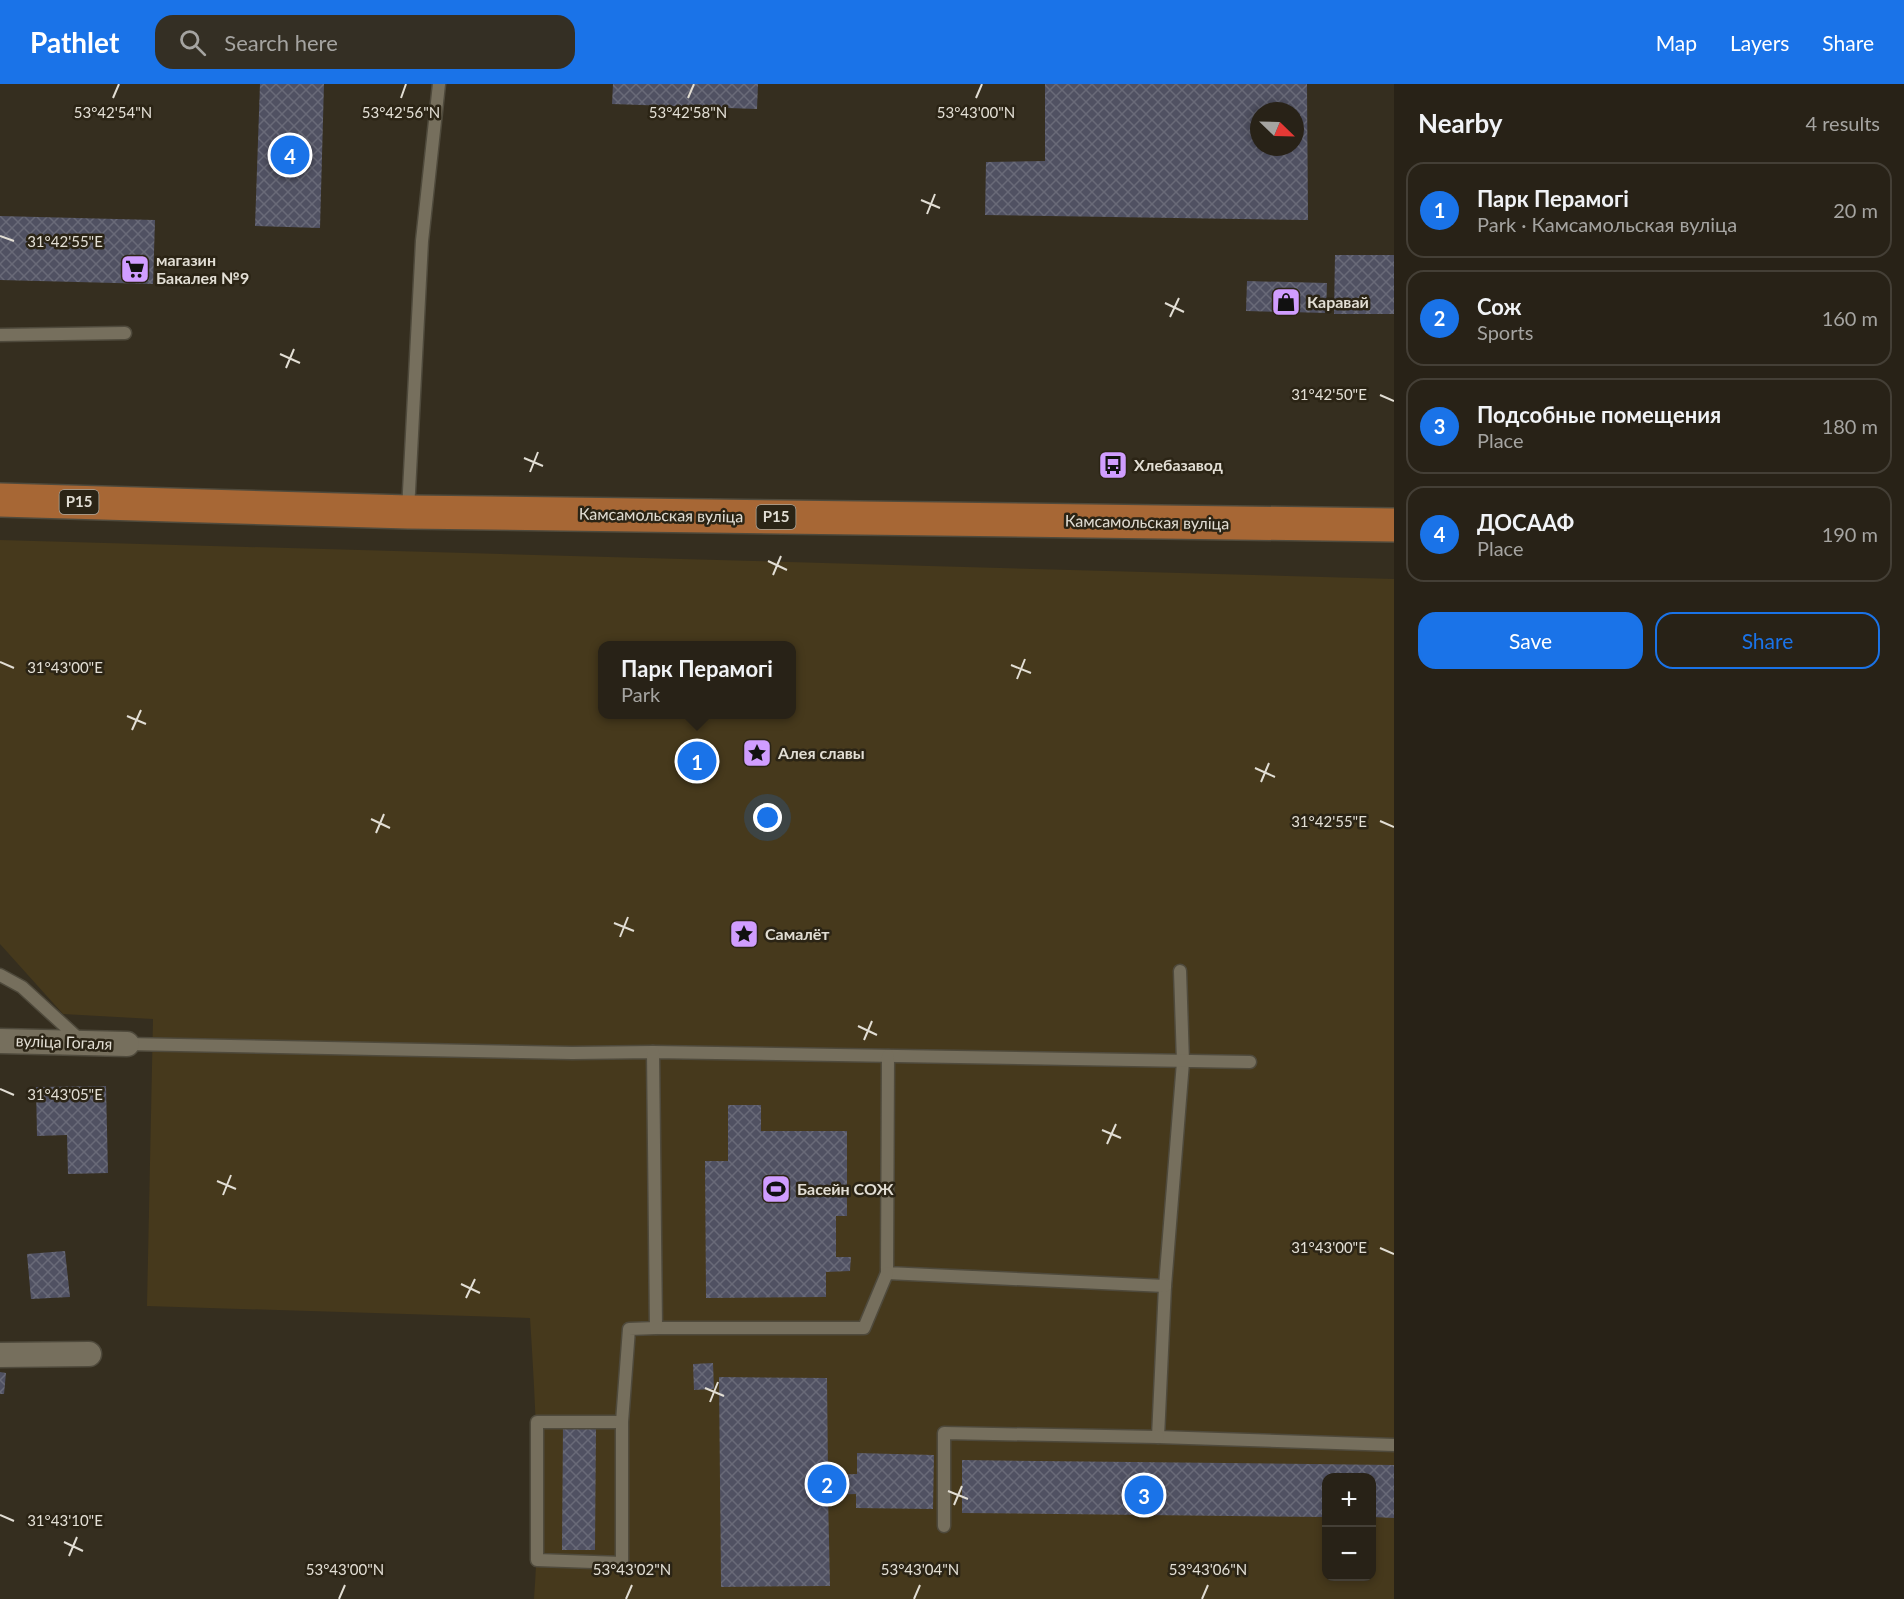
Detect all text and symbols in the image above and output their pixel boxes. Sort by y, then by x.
search box [155,15,575,69]
text: Pathlet [30,25,119,59]
icon: search [176,26,209,59]
text: Search here [224,29,338,56]
text: Map [1656,30,1697,55]
text: Layers [1730,30,1789,55]
text: Share [1822,30,1874,55]
north arrow [1250,102,1304,156]
text: 53°42'54"N [74,103,152,121]
text: 53°42'56"N [362,103,440,121]
text: 53°42'58"N [649,103,727,121]
text: 53°43'00"N [937,103,1015,121]
text: Nearby [1418,107,1503,139]
text: 4 results [1805,111,1880,135]
pin: 4 [270,132,310,178]
text: Парк Перамогі [1477,185,1629,212]
text: 1 [1434,198,1445,222]
text: 20 m [1833,198,1878,222]
text: Park · Камсамольская вуліца [1477,212,1737,236]
text: 31°42'55"E [27,232,103,250]
place label: магазин Бакалея №9 [156,250,249,287]
supermarket icon: магазин Бакалея №9 [119,253,151,285]
shop icon: Каравай [1270,286,1302,318]
place label: Каравай [1307,292,1369,311]
text: Сож [1477,293,1522,320]
text: 2 [1434,306,1445,330]
text: 160 m [1822,306,1878,330]
text: Sports [1477,320,1533,344]
text: 31°42'50"E [1291,385,1367,403]
text: Подсобные помещения [1477,401,1721,428]
text: 3 [1434,414,1445,438]
text: 180 m [1822,414,1878,438]
text: Place [1477,428,1524,452]
bus stop icon: Хлебазавод [1097,449,1129,481]
place label: Хлебазавод [1134,455,1223,474]
road number: Р15 [60,490,98,514]
street label: Камсамольская вуліца [579,504,743,525]
road number: Р15 [756,505,796,529]
text: ДОСААФ [1477,509,1574,536]
street label: Камсамольская вуліца [1065,511,1229,532]
text: 4 [1434,522,1445,546]
text: 190 m [1822,522,1878,546]
text: Place [1477,536,1524,560]
button: Save [1418,612,1643,669]
button: Share [1655,612,1880,669]
popup [598,641,796,719]
text: Парк Перамогі [621,655,773,682]
text: 31°43'00"E [27,658,103,676]
text: Park [621,682,660,706]
place icon: Алея славы [741,737,773,769]
pin: 1 [678,738,716,784]
place label: Алея славы [777,743,865,762]
your location [753,803,782,832]
text: 31°42'55"E [1291,812,1367,830]
place icon: Самалёт [728,918,760,950]
place label: Самалёт [765,924,830,943]
street label: вуліца Гогаля [15,1030,113,1053]
text: 31°43'05"E [27,1085,103,1103]
sports icon: Басейн СОЖ [760,1173,792,1205]
place label: Басейн СОЖ [797,1179,894,1198]
text: 31°43'00"E [1291,1238,1367,1256]
pin: 2 [808,1462,846,1506]
pin: 3 [1124,1472,1164,1518]
map controls [1322,1473,1376,1581]
button: + [1322,1473,1376,1527]
text: 31°43'10"E [27,1511,103,1529]
button: − [1322,1527,1376,1581]
text: 53°43'00"N [306,1560,384,1578]
text: 53°43'02"N [593,1560,671,1578]
text: 53°43'04"N [881,1560,959,1578]
text: 53°43'06"N [1169,1560,1247,1578]

